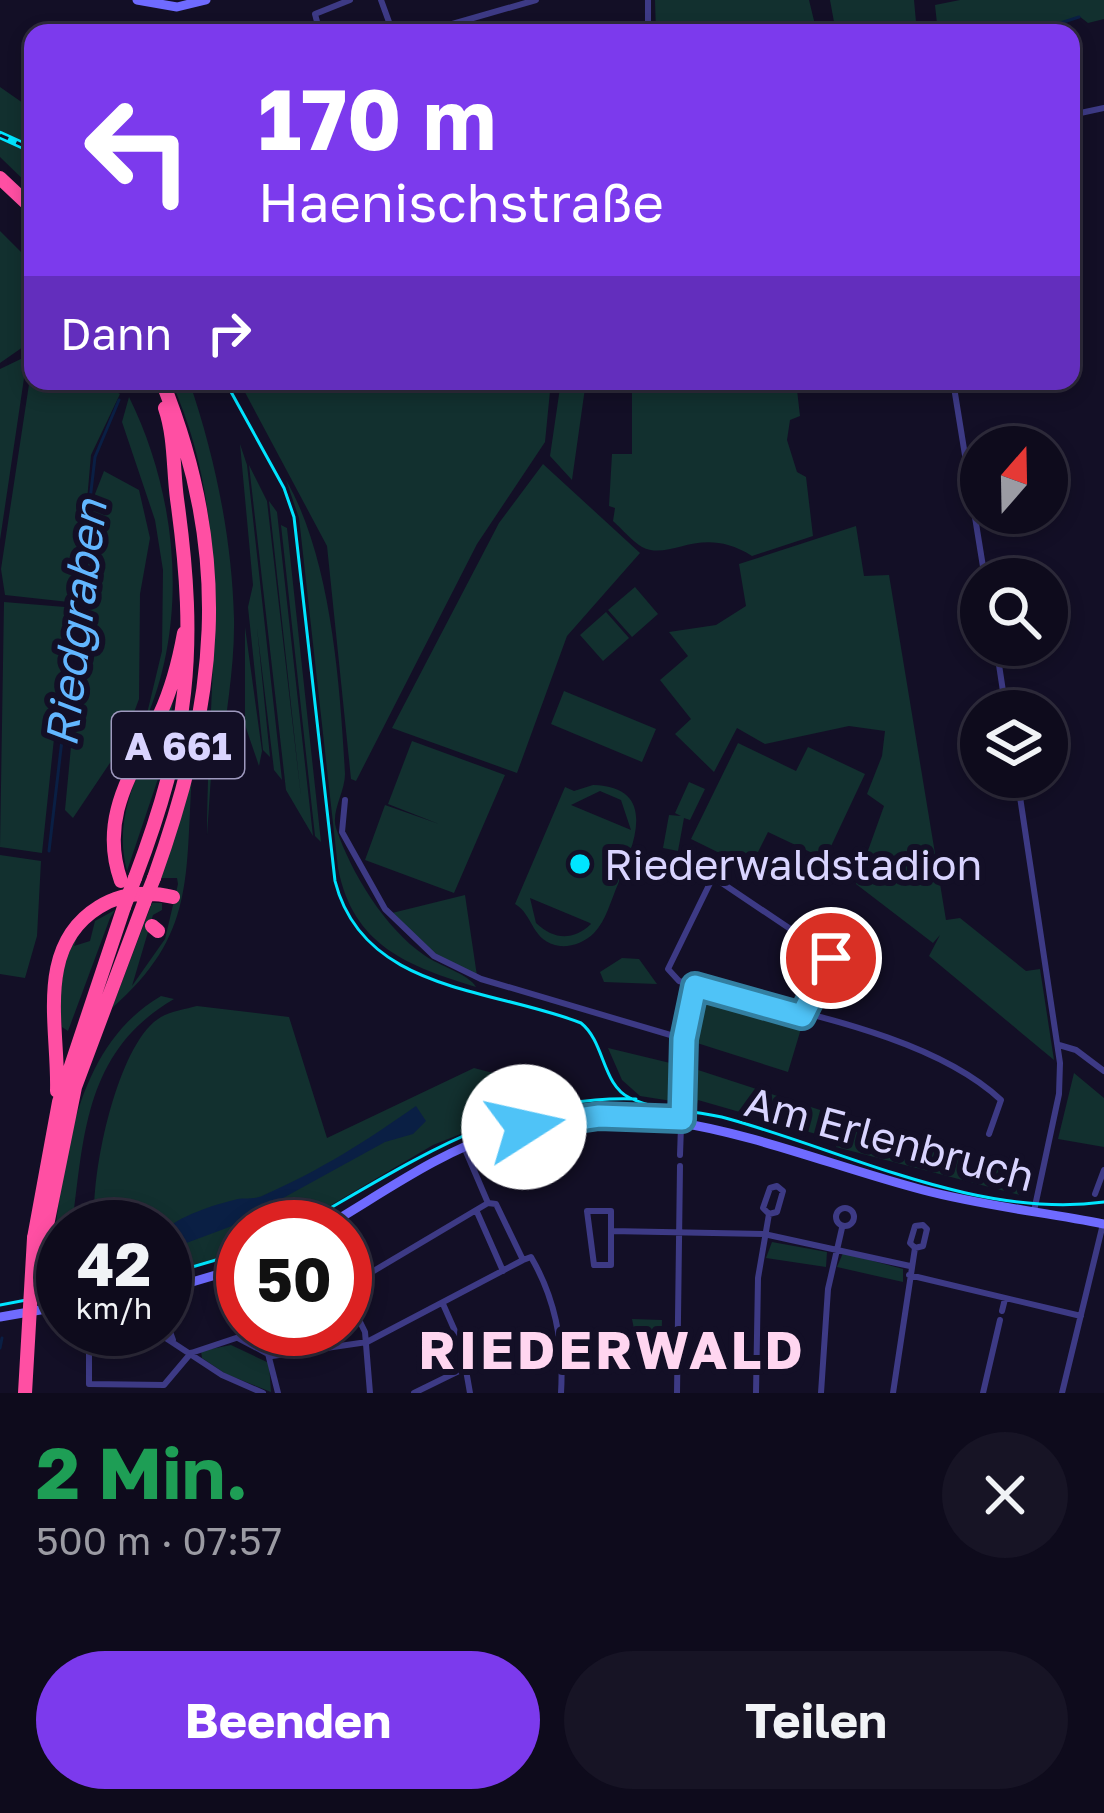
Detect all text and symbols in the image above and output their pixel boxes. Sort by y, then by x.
text: 170 m [258,68,496,168]
icon: left [60,72,216,228]
text: Haenischstraße [258,169,664,234]
icon: right [196,300,262,366]
text: Dann [60,306,172,360]
north arrow [960,426,1068,534]
map controls [960,426,1068,798]
water label: Riedgraben [33,494,117,749]
button: search [960,558,1068,666]
button: layers [960,690,1068,798]
road number: A 661 [112,712,244,778]
place label: Riederwaldstadion [604,839,982,889]
marker: Riederwaldstadion [567,851,593,877]
pin [780,907,882,1009]
icon: arrive [798,925,864,991]
position arrow [461,1064,587,1190]
street label: Am Erlenbruch [740,1075,1040,1201]
speed limit sign: 50 [216,1200,372,1356]
text: 42 [77,1227,151,1299]
text: km/h [76,1290,152,1326]
district label: RIEDERWALD [418,1316,806,1381]
text: 2 Min. [36,1428,248,1515]
button: close [942,1432,1068,1558]
text: 500 m · 07:57 [36,1517,282,1564]
button: Beenden [36,1651,540,1789]
button: Teilen [564,1651,1068,1789]

